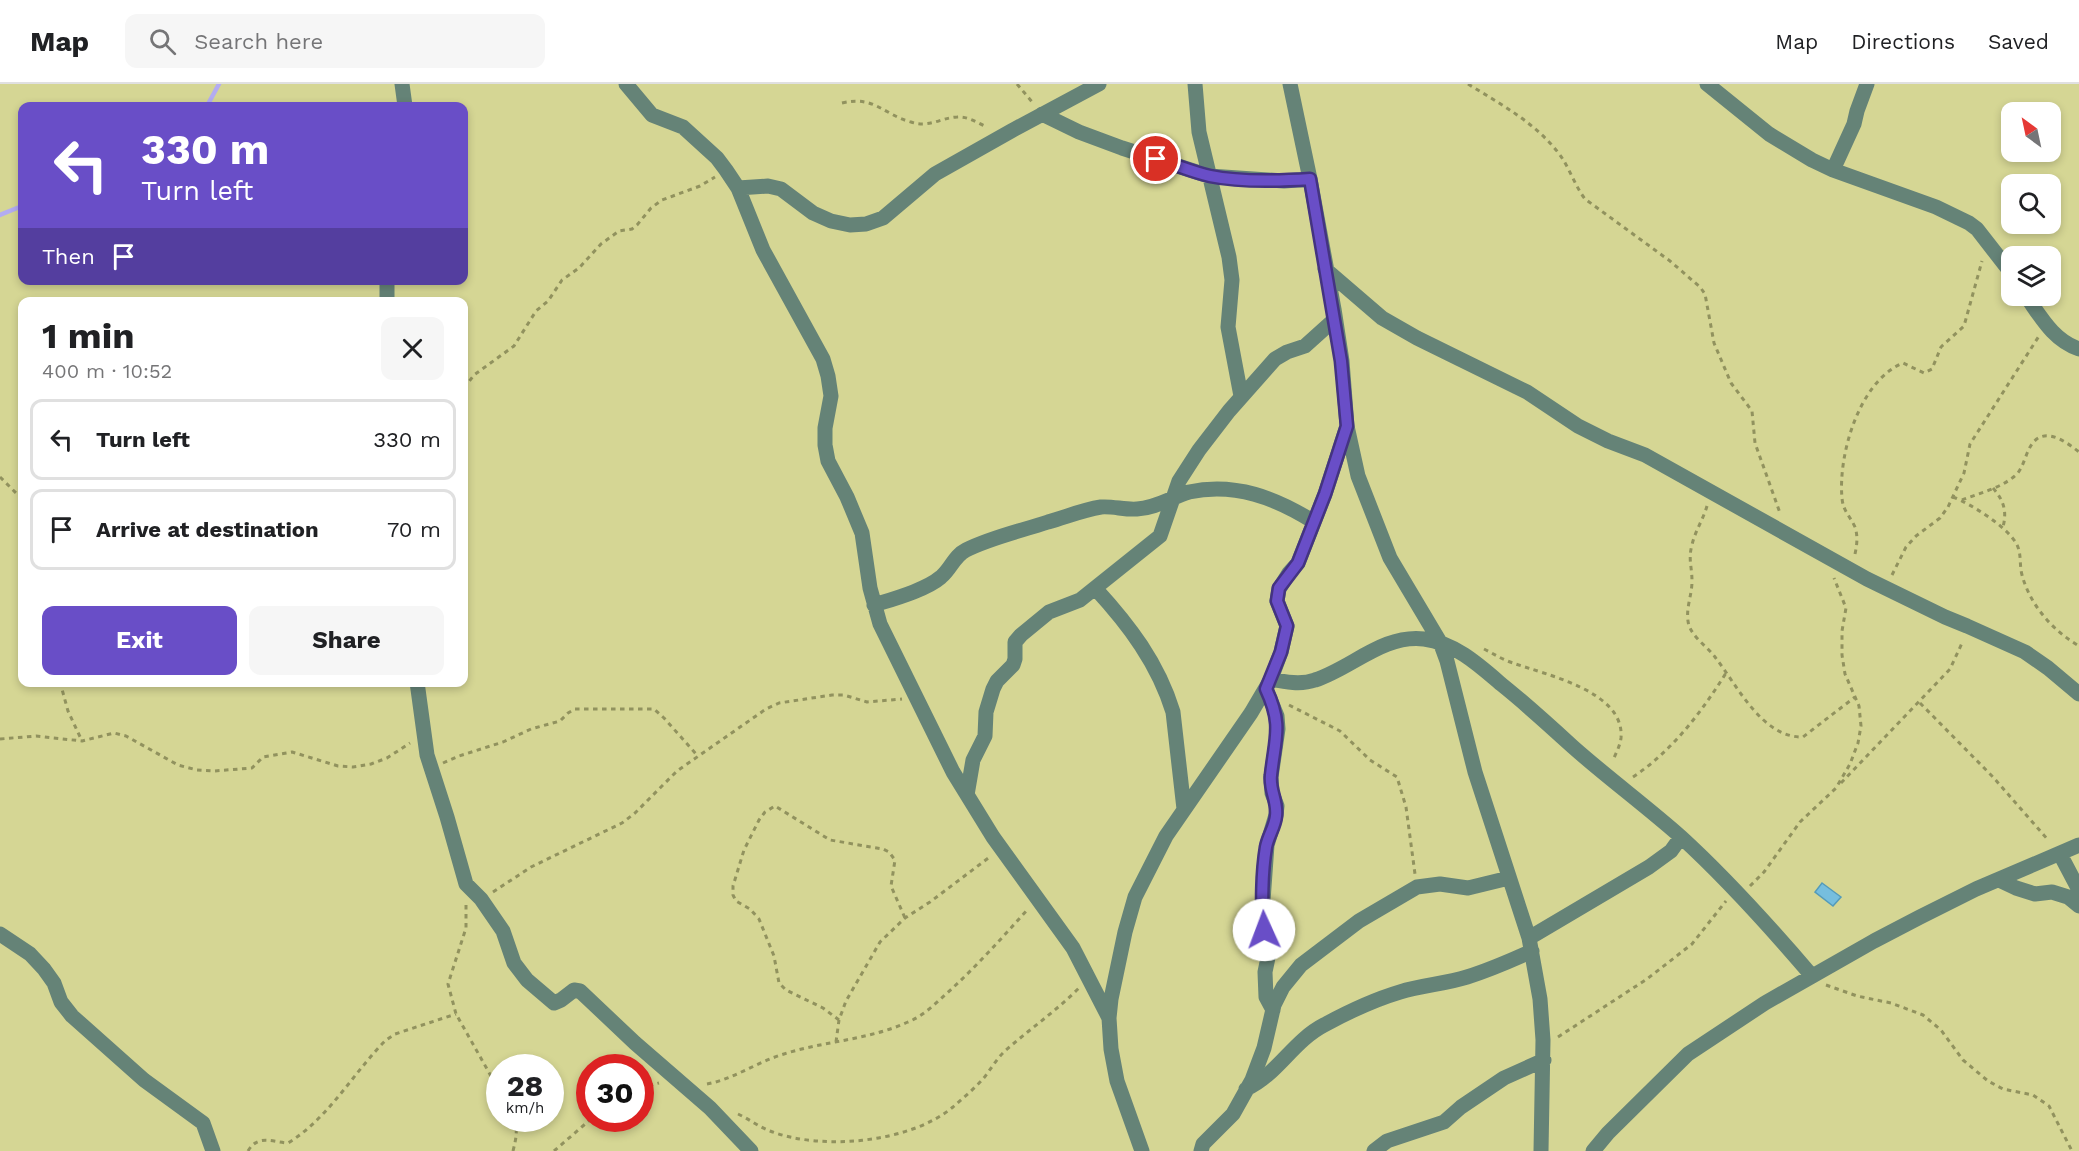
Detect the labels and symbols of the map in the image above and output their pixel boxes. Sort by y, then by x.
north arrow [2001,102,2061,162]
pin [1130,133,1181,184]
position arrow [1232,898,1296,962]
speed limit sign: 30 [576,1054,654,1132]

